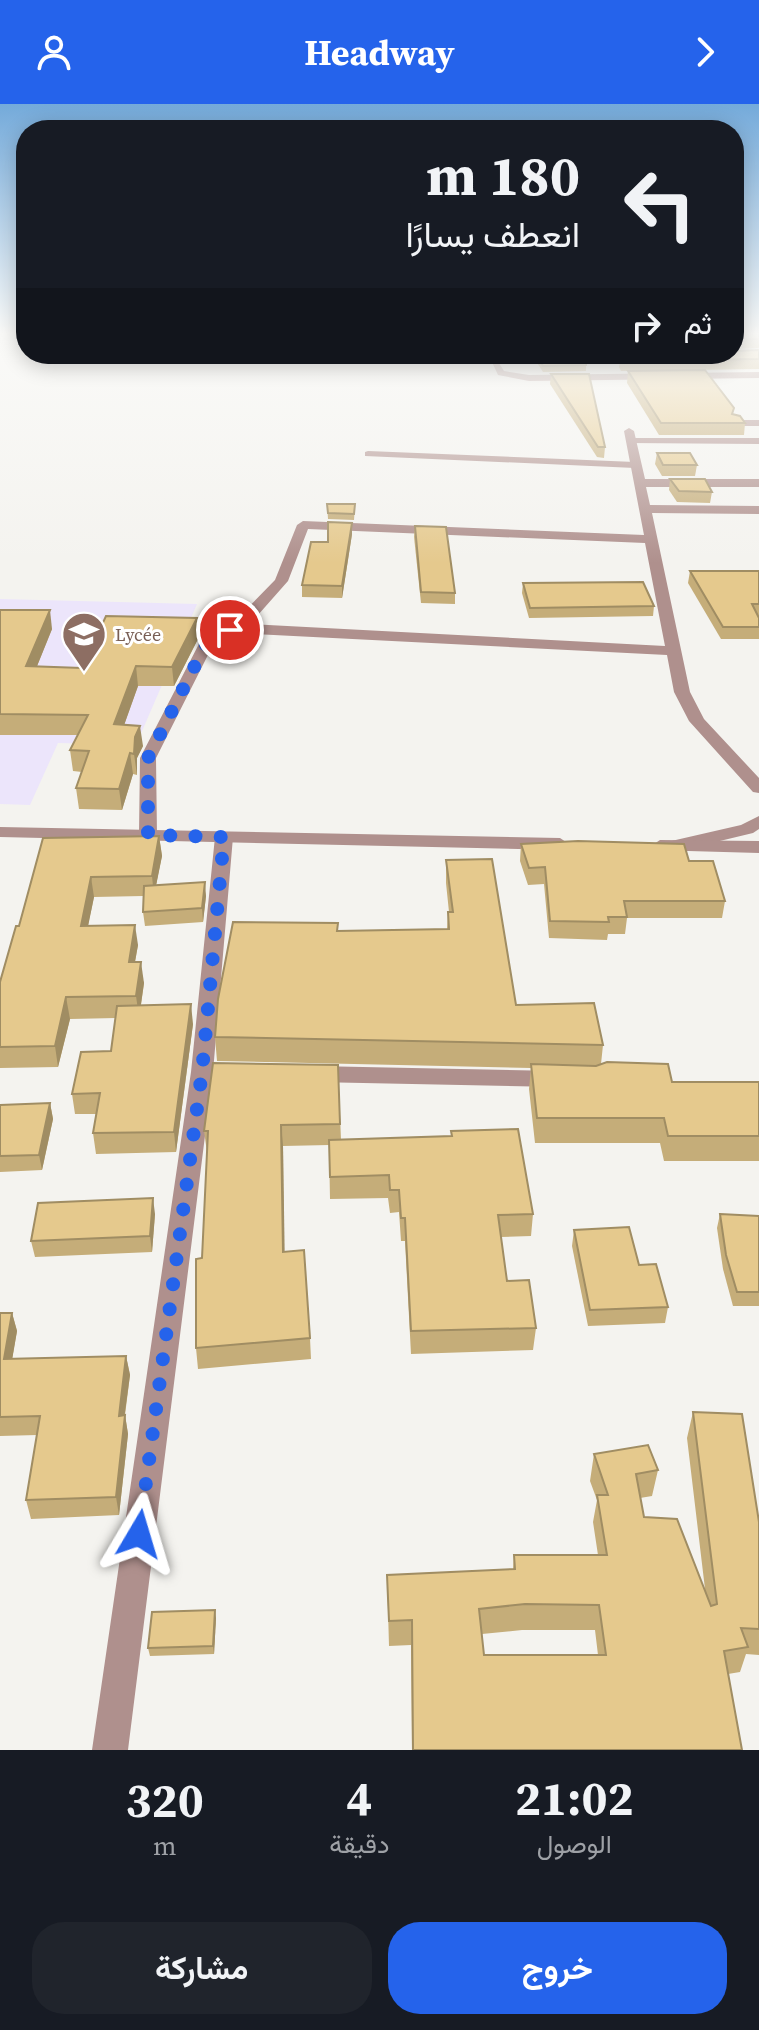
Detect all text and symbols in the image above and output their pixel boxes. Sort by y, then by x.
text: Headway [304,28,455,77]
icon: person [32,30,76,74]
icon: forward [683,30,727,74]
text: 180 m [426,137,580,214]
icon: left [608,152,712,256]
text: انعطف يسارًا [405,210,580,259]
text: ثم [684,303,712,344]
icon: right [624,304,668,348]
pin [196,596,264,664]
icon: arrive [208,608,252,652]
school or university icon: Lycée [60,610,108,673]
place label: Lycée [115,622,161,647]
position arrow [97,1492,181,1576]
text: 4 [346,1765,372,1831]
text: 21:02 [515,1765,633,1831]
text: 320 [126,1767,204,1833]
text: دقيقة [329,1826,389,1862]
text: الوصول [537,1826,612,1862]
text: m [153,1828,176,1864]
button: مشاركة [32,1922,372,2014]
button: خروج [388,1922,727,2014]

